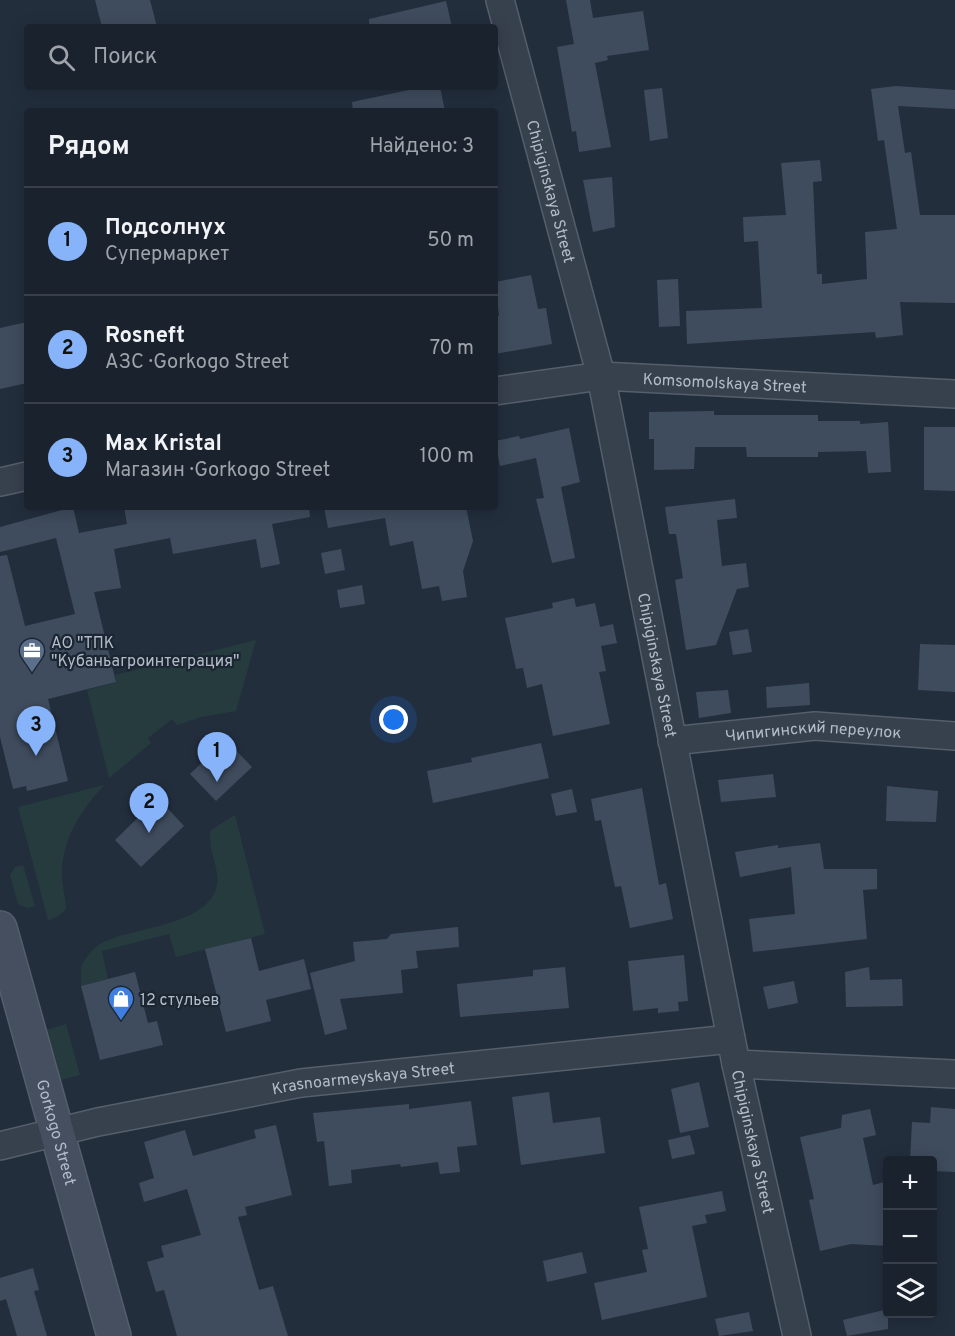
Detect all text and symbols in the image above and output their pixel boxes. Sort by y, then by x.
search box [24,24,498,90]
icon: search [45,41,78,74]
text: Поиск [93,44,157,71]
street label: Chipiginskaya Street [521,118,578,265]
text: Рядом [48,131,130,164]
text: Найдено: 3 [370,134,474,160]
text: Подсолнух [105,215,226,242]
text: 1 [64,228,72,254]
text: 50 m [427,228,474,254]
text: Супермаркет [105,242,229,268]
text: Rosneft [105,323,185,350]
text: 2 [61,336,74,362]
text: 70 m [430,336,474,362]
text: АЗС · Gorkogo Street [105,350,289,376]
street label: Komsomolskaya Street [642,370,807,398]
text: Max Kristal [105,431,222,458]
text: 3 [62,444,74,470]
text: 100 m [419,444,474,470]
text: Магазин · Gorkogo Street [105,458,330,484]
street label: Chipiginskaya Street [632,591,680,740]
place label: АО "ТПК "Кубаньагроинтеграция" [51,634,240,672]
office icon: АО "ТПК "Кубаньагроинтеграция" [17,636,47,674]
your location [379,705,408,734]
pin: 3 [16,706,56,756]
street label: Чипигинский переулок [724,718,902,747]
pin: 1 [198,732,236,782]
pin: 2 [130,784,168,833]
shop icon: 12 стульев [106,984,136,1022]
place label: 12 стульев [140,991,219,1011]
street label: Krasnoarmeyskaya Street [270,1059,456,1100]
street label: Chipiginskaya Street [726,1068,777,1216]
street label: Gorkogo Street [31,1078,79,1188]
map controls [883,1156,937,1318]
button: + [883,1156,937,1210]
button: − [883,1210,937,1264]
button: layers [883,1264,937,1318]

